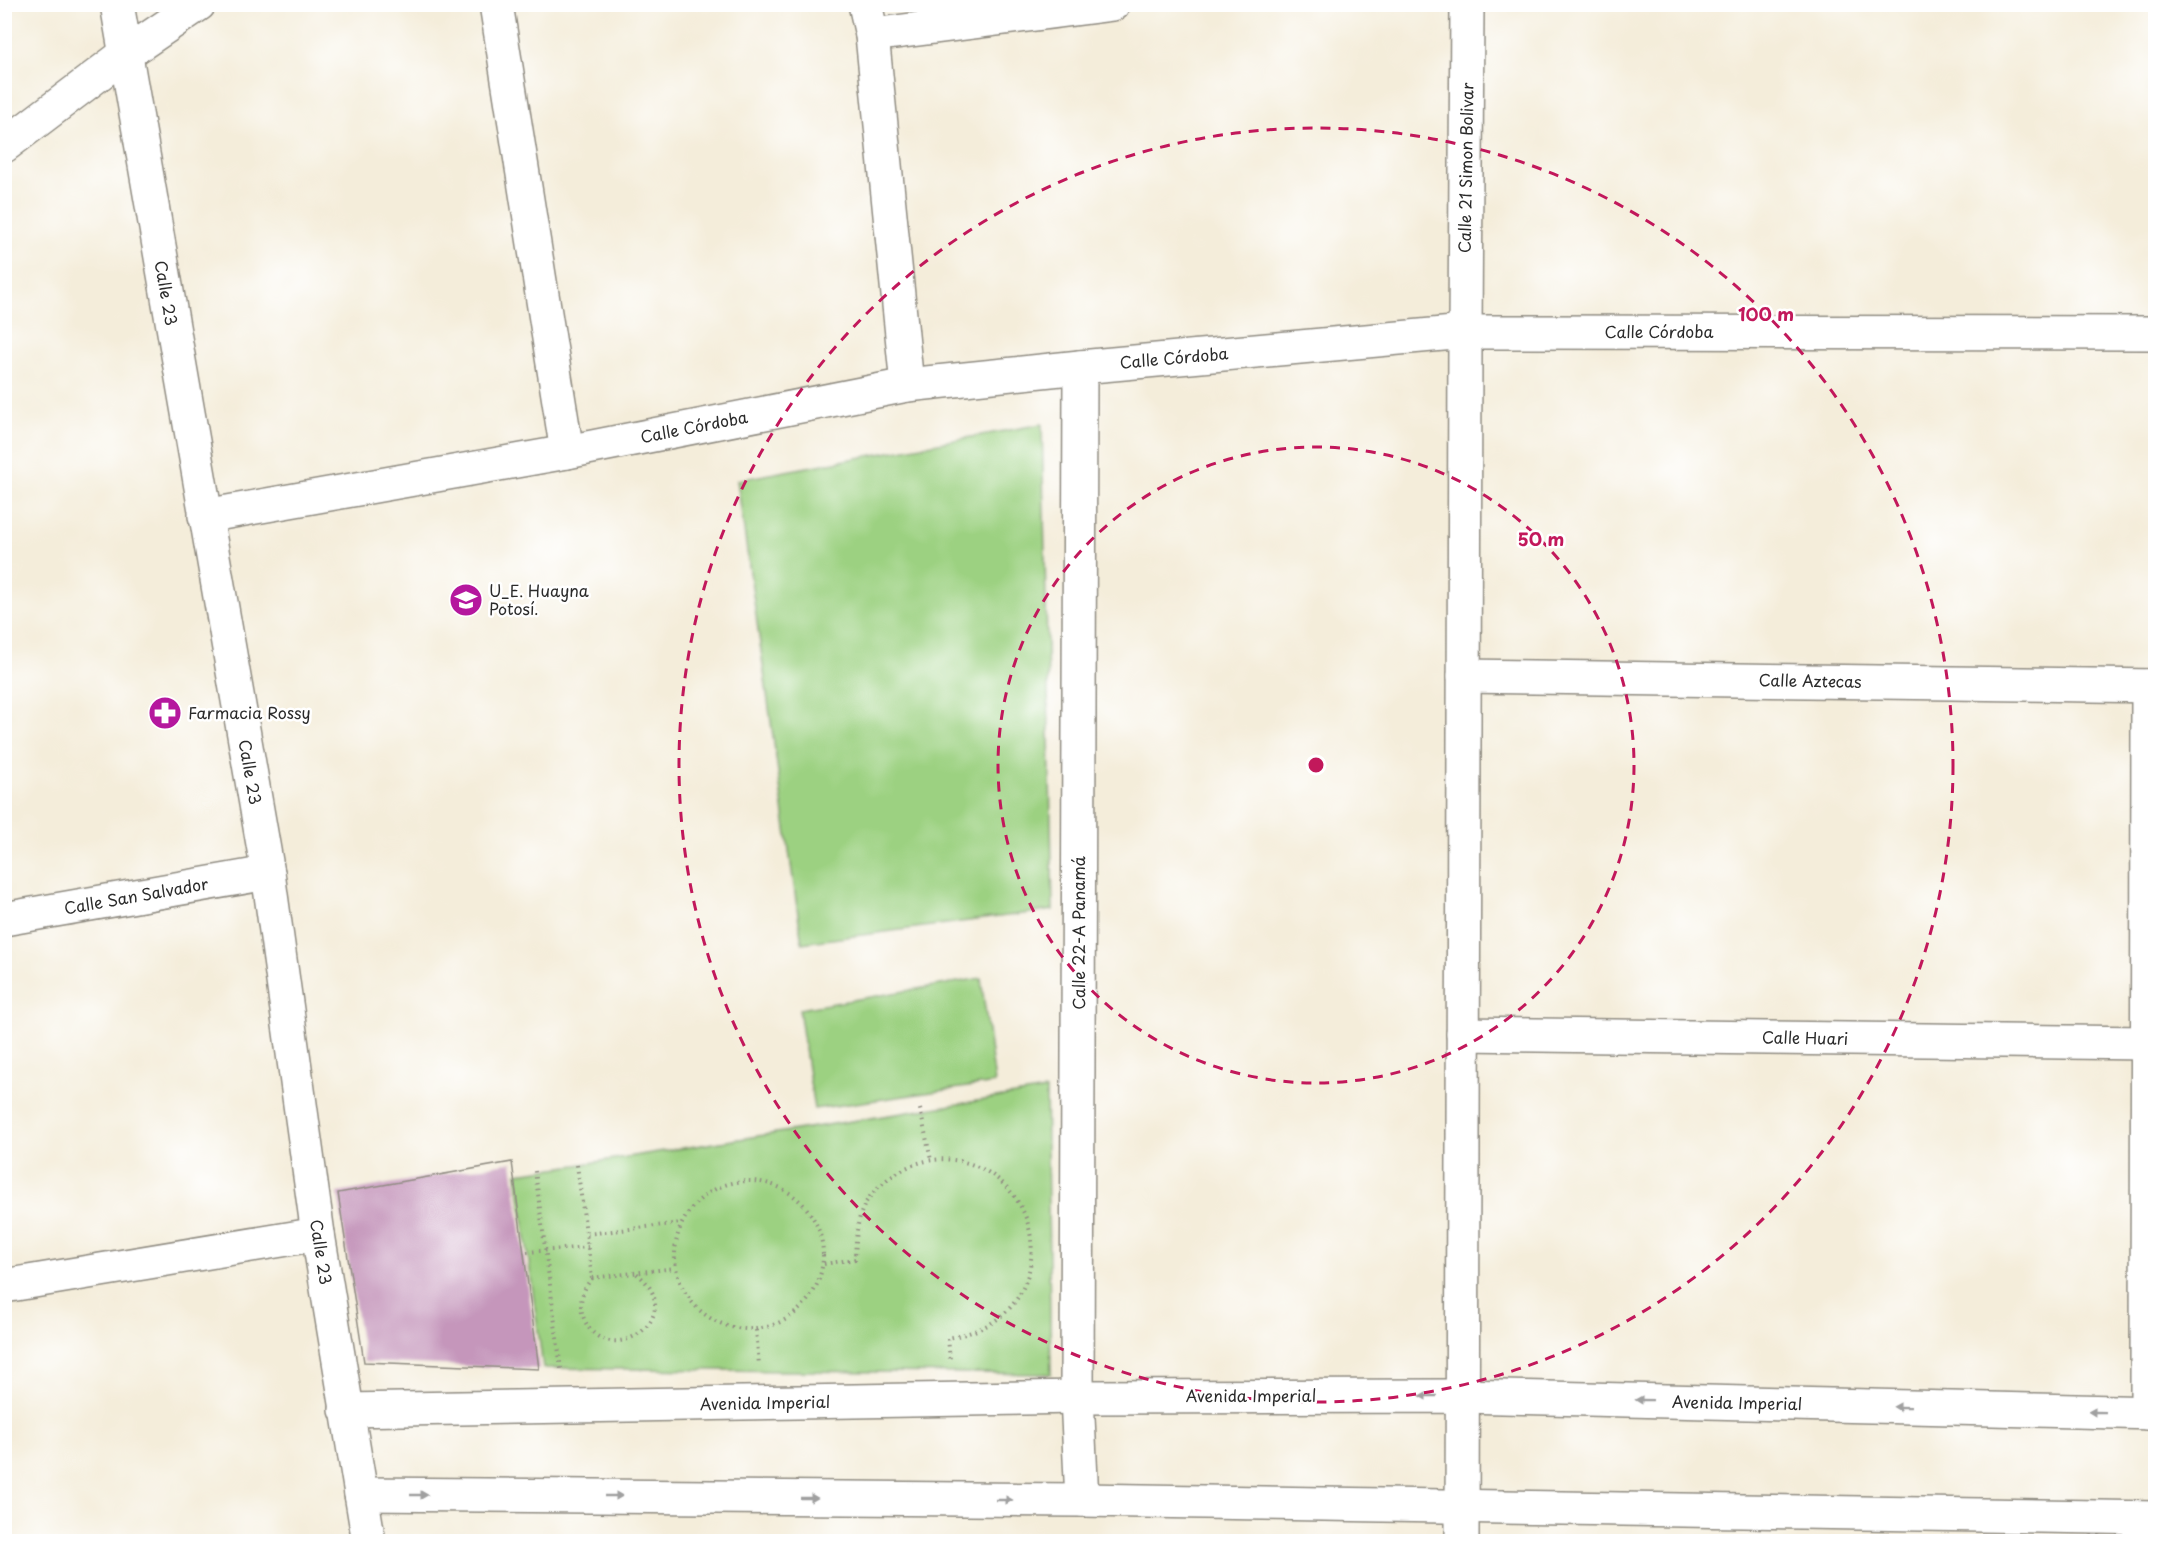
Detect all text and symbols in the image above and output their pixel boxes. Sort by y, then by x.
street label: Calle 21 Simon Bolivar [1452,82,1478,253]
street label: Calle 23 [149,258,185,327]
text: 100 m [1738,300,1794,327]
street label: Calle Córdoba [1605,319,1713,343]
street label: Calle Córdoba [1119,340,1229,374]
street label: Calle Córdoba [638,404,750,448]
text: 50 m [1518,525,1564,552]
place label: U_E. Huayna Potosí. [489,578,589,620]
school or university icon: U_E. Huayna Potosí. [448,582,484,618]
street label: Calle Aztecas [1758,667,1862,693]
pharmacy icon: Farmacia Rossy [147,695,183,731]
place label: Farmacia Rossy [188,700,311,724]
street label: Calle 23 [233,737,269,806]
centre of rings [1306,755,1326,775]
street label: Calle 22-A Panamá [1066,856,1090,1010]
street label: Calle San Salvador [62,870,210,919]
street label: Calle Huari [1762,1024,1848,1050]
street label: Calle 23 [305,1218,339,1286]
street label: Avenida Imperial [1186,1383,1316,1407]
street label: Avenida Imperial [700,1389,830,1415]
street label: Avenida Imperial [1672,1389,1802,1415]
one-way arrow [1419,1391,1438,1401]
one-way arrow [1635,1396,1654,1405]
one-way arrow [1893,1402,1912,1411]
one-way arrow [2088,1407,2107,1416]
one-way arrow [410,1490,429,1500]
one-way arrow [605,1491,624,1501]
one-way arrow [800,1493,819,1503]
one-way arrow [995,1495,1014,1505]

